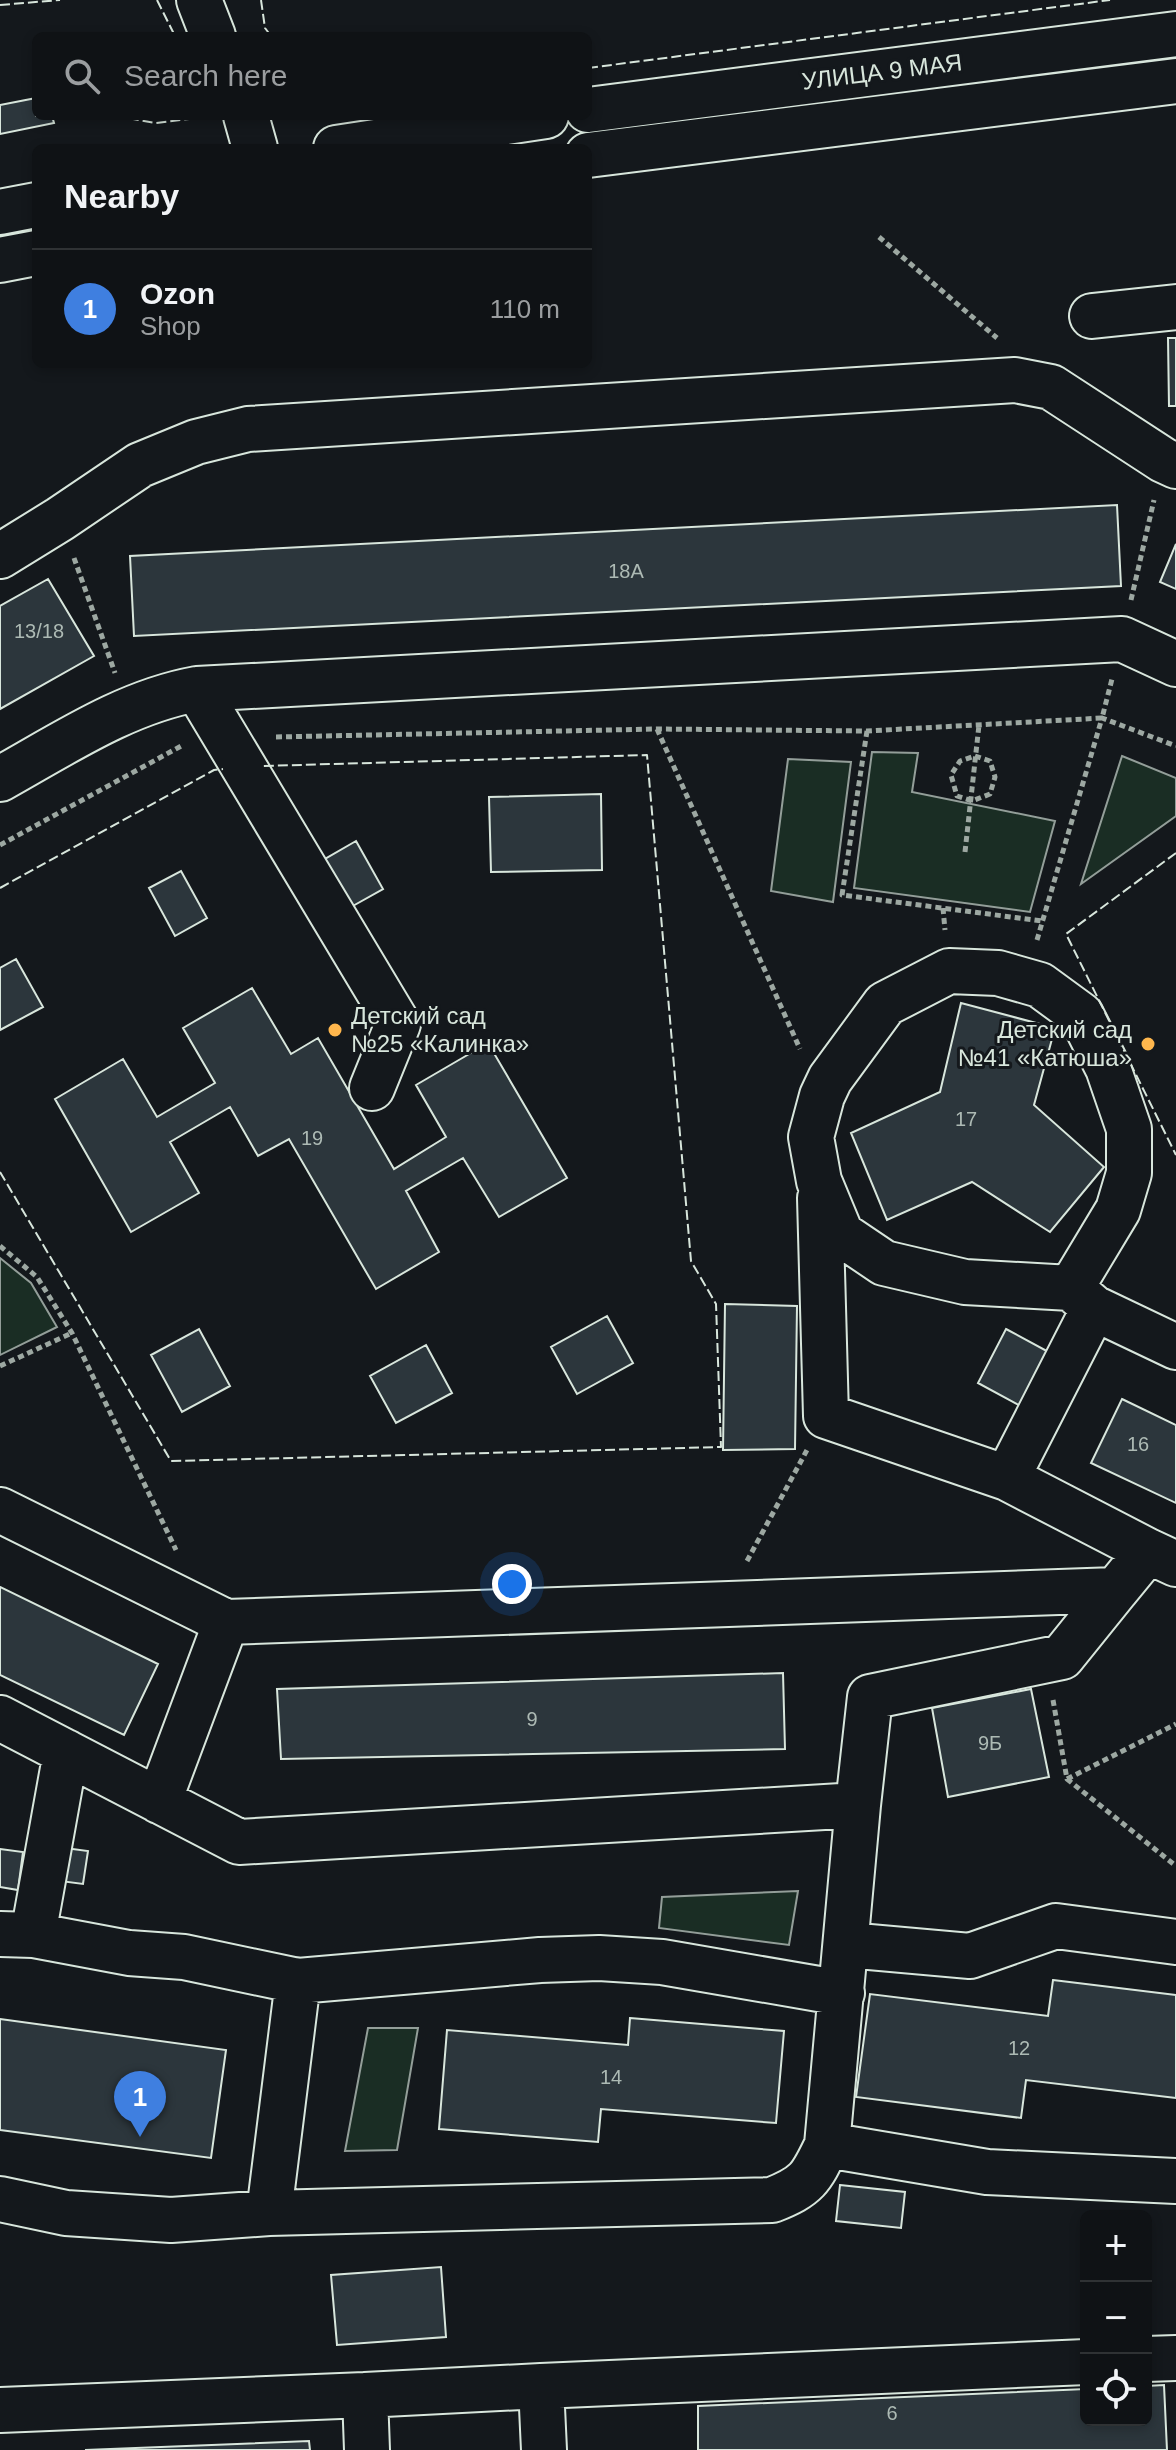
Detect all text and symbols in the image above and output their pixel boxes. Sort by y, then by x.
search box [32,32,592,120]
street label: УЛИЦА 9 МАЯ [800,48,964,95]
icon: search [60,54,104,98]
text: Search here [124,59,287,92]
text: Nearby [64,177,179,215]
text: Ozon [140,277,215,310]
text: 1 [83,294,97,324]
text: 110 m [490,294,560,324]
text: Shop [140,311,201,341]
house number: 18А [608,560,644,582]
house number: 13/18 [14,620,64,642]
place label: Детский сад №25 «Калинка» [351,1002,529,1057]
place label: Детский сад №41 «Катюша» [958,1016,1132,1071]
marker: Детский сад №25 «Калинка» [326,1021,344,1039]
marker: Детский сад №41 «Катюша» [1139,1035,1157,1053]
house number: 17 [955,1108,977,1130]
house number: 19 [301,1127,323,1149]
house number: 16 [1127,1433,1149,1455]
your location [492,1564,532,1604]
house number: 9 [526,1708,538,1730]
house number: 9Б [978,1732,1002,1754]
house number: 12 [1008,2037,1030,2059]
house number: 14 [600,2066,622,2088]
pin: 1 [114,2071,166,2137]
map controls [1080,2210,1152,2426]
button: + [1080,2210,1152,2282]
button: − [1080,2282,1152,2354]
button: locate [1080,2354,1152,2426]
house number: 6 [886,2402,898,2424]

